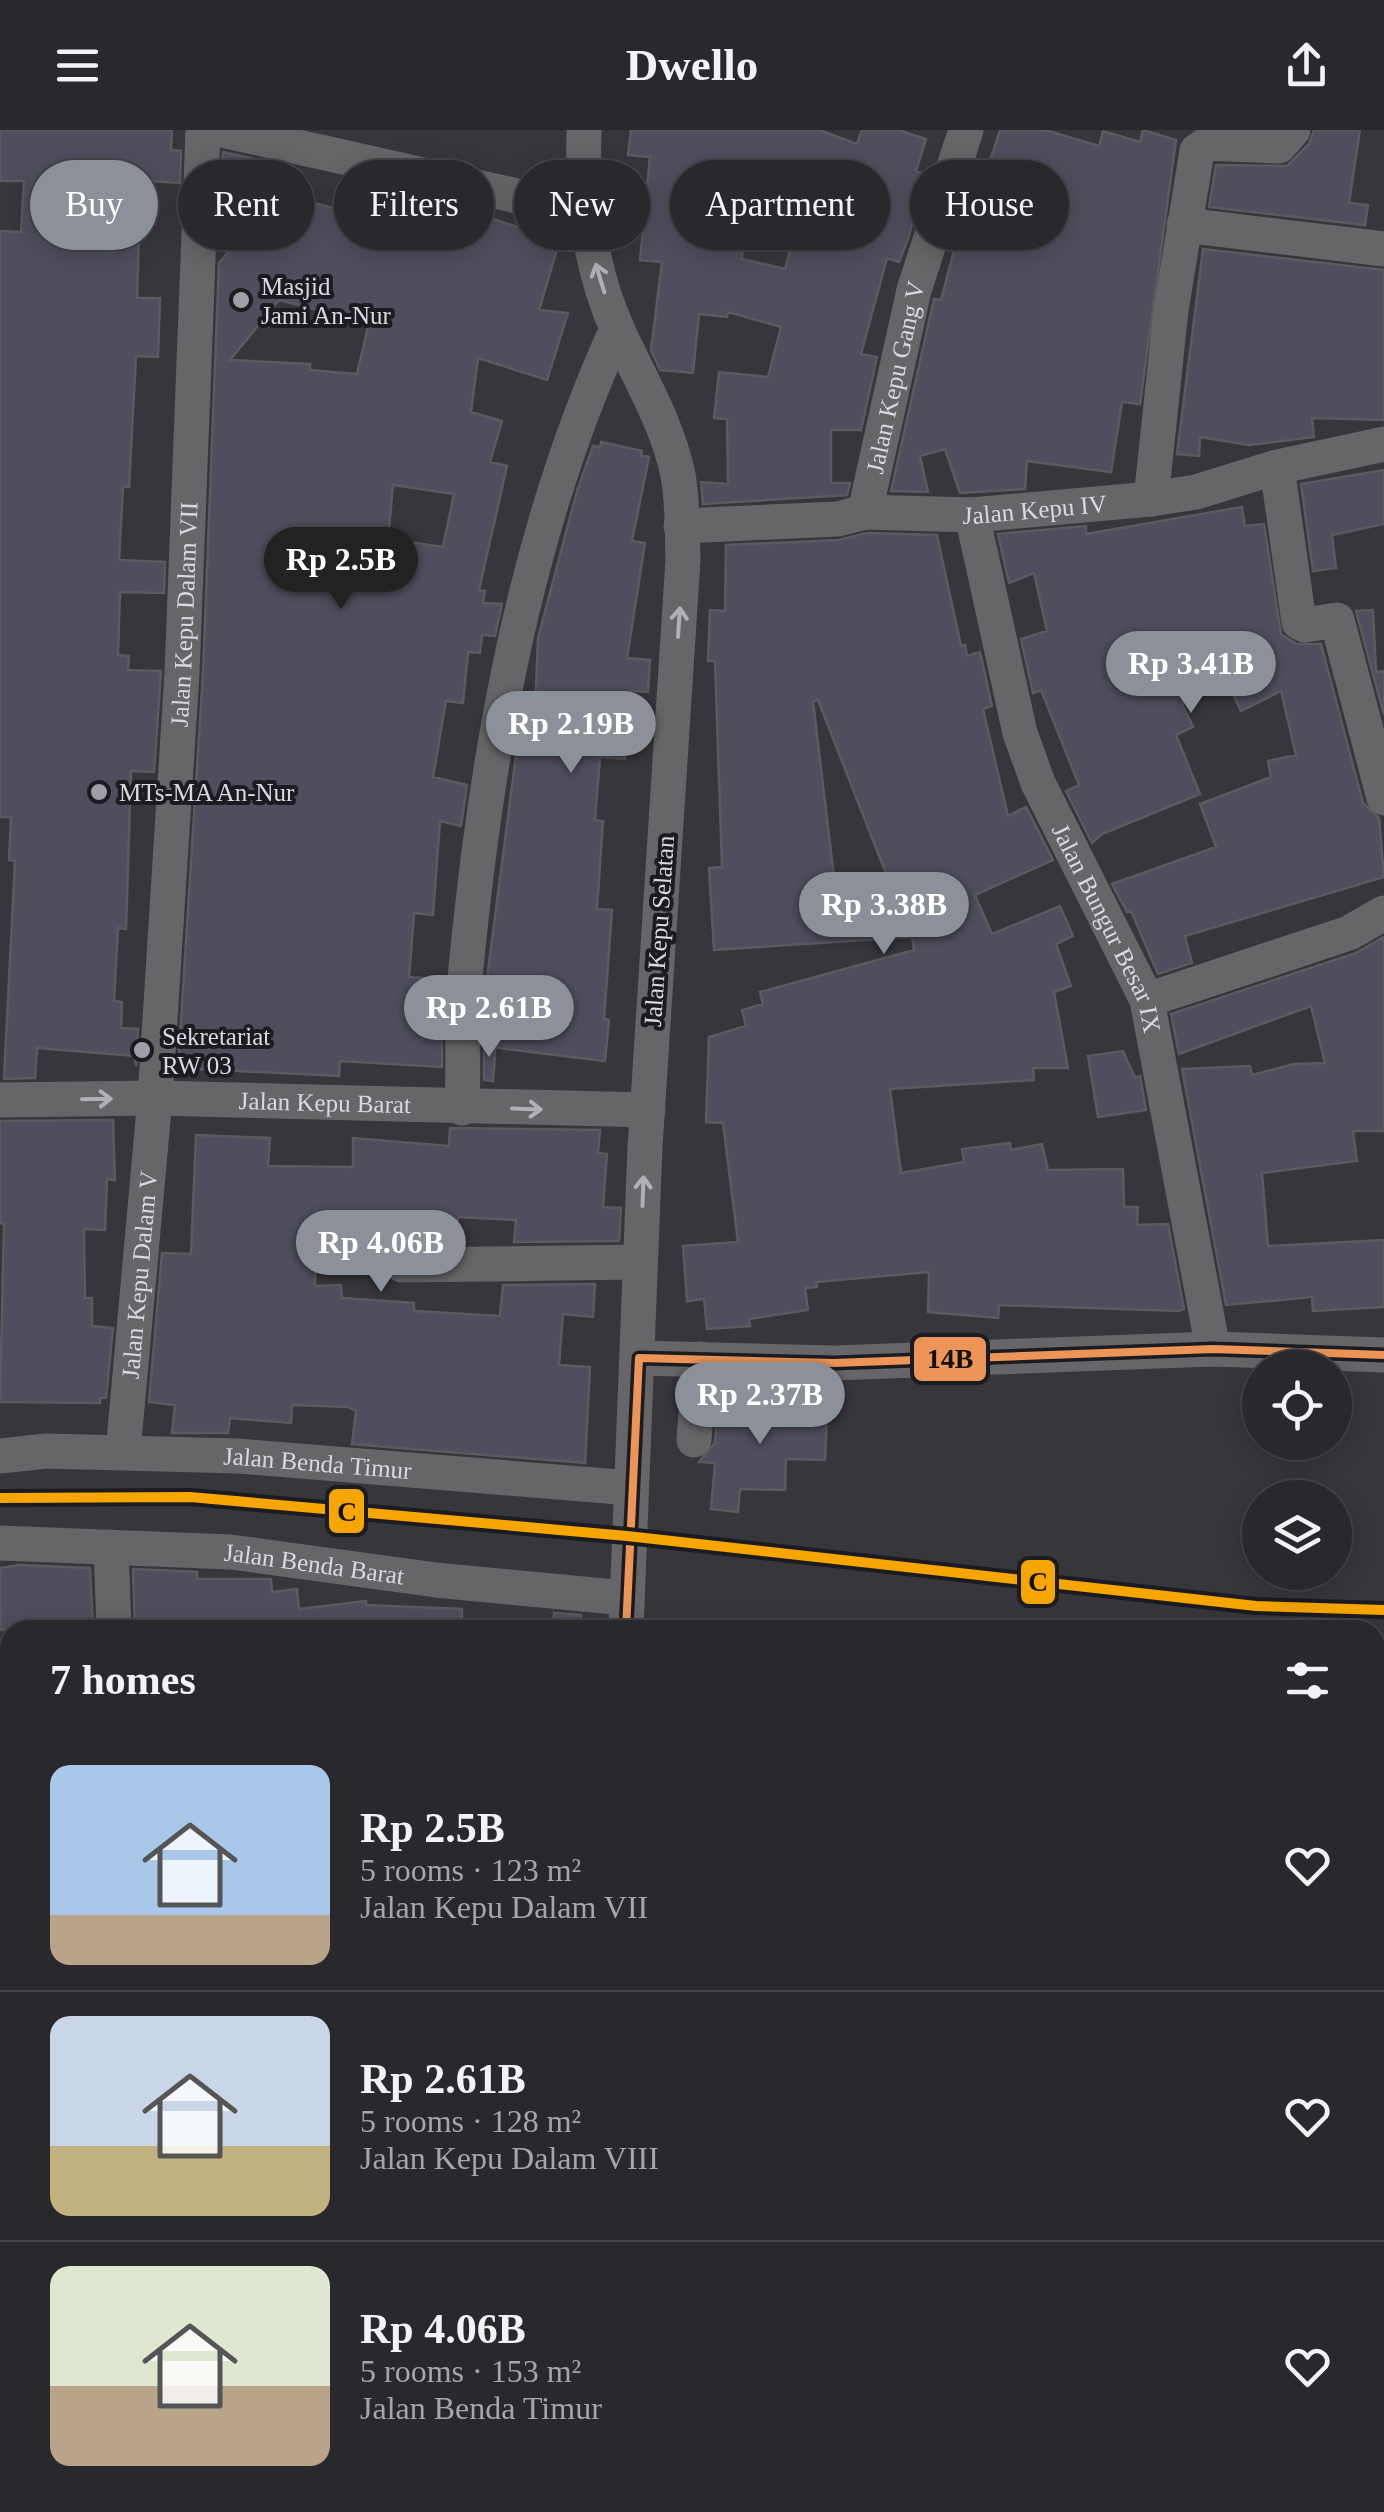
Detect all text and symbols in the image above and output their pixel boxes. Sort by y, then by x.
icon: menu [50,38,105,93]
icon: share [1279,38,1334,93]
text: Dwello [626,40,758,90]
chip: Buy [30,160,158,250]
chip: Rent [178,160,314,250]
chip: Filters [334,160,494,250]
chip: New [514,160,650,250]
chip: Apartment [670,160,890,250]
chip: House [910,160,1069,250]
one-way arrow [590,262,608,294]
place label: Masjid Jami An-Nur [261,273,392,329]
street label: Jalan Kepu Gang V [860,279,929,476]
marker: Masjid Jami An-Nur [230,289,252,311]
street label: Jalan Kepu IV [962,490,1108,529]
street label: Jalan Kepu Dalam VII [165,501,202,728]
pin: Rp 2.5B [249,527,433,612]
text: Rp 2.5B [286,541,396,577]
one-way arrow [670,606,689,638]
pin: Rp 3.41B [1088,631,1294,716]
text: Rp 3.41B [1128,645,1254,681]
pin: Rp 2.19B [468,691,674,776]
text: Rp 2.19B [508,705,634,741]
place label: MTs-MA An-Nur [119,779,295,806]
marker: MTs-MA An-Nur [88,781,110,803]
street label: Jalan Bungur Besar IX [1047,819,1166,1035]
street label: Jalan Kepu Selatan [639,834,679,1028]
pin: Rp 3.38B [781,872,987,957]
text: Rp 3.38B [821,886,947,922]
pin: Rp 2.61B [386,975,592,1060]
text: Rp 2.61B [426,989,552,1025]
place label: Sekretariat RW 03 [162,1023,270,1079]
marker: Sekretariat RW 03 [131,1039,153,1061]
street label: Jalan Kepu Barat [239,1087,411,1118]
one-way arrow [80,1090,113,1108]
one-way arrow [511,1100,543,1119]
street label: Jalan Kepu Dalam V [116,1170,162,1380]
one-way arrow [634,1175,653,1207]
pin: Rp 4.06B [278,1210,484,1295]
text: Rp 4.06B [318,1224,444,1260]
line badge: 14B [912,1335,988,1383]
text: 14B [927,1343,973,1374]
map controls [1242,1350,1352,1590]
button: locate [1242,1350,1352,1460]
pin: Rp 2.37B [657,1362,863,1447]
text: Rp 2.37B [697,1376,823,1412]
street label: Jalan Benda Timur [223,1442,413,1484]
button: layers [1242,1480,1352,1590]
line badge: C [327,1487,366,1535]
text: C [337,1496,357,1527]
street label: Jalan Benda Barat [223,1538,406,1589]
line badge: C [1019,1558,1057,1606]
text: C [1028,1566,1048,1597]
icon: filters [1280,1653,1335,1708]
text: 7 homes [50,1657,196,1703]
icon: home [130,1805,250,1925]
text: Rp 2.5B [360,1805,505,1851]
icon: heart [1280,1838,1335,1893]
text: 5 rooms · 123 m² [360,1852,581,1888]
text: Jalan Kepu Dalam VII [360,1889,648,1925]
icon: home [130,2056,250,2176]
text: Rp 2.61B [360,2056,526,2102]
icon: heart [1280,2089,1335,2144]
text: 5 rooms · 128 m² [360,2103,581,2139]
text: Jalan Kepu Dalam VIII [360,2140,659,2176]
icon: home [130,2306,250,2426]
text: Rp 4.06B [360,2306,526,2352]
icon: heart [1280,2339,1335,2394]
text: 5 rooms · 153 m² [360,2353,581,2389]
text: Jalan Benda Timur [360,2390,602,2426]

